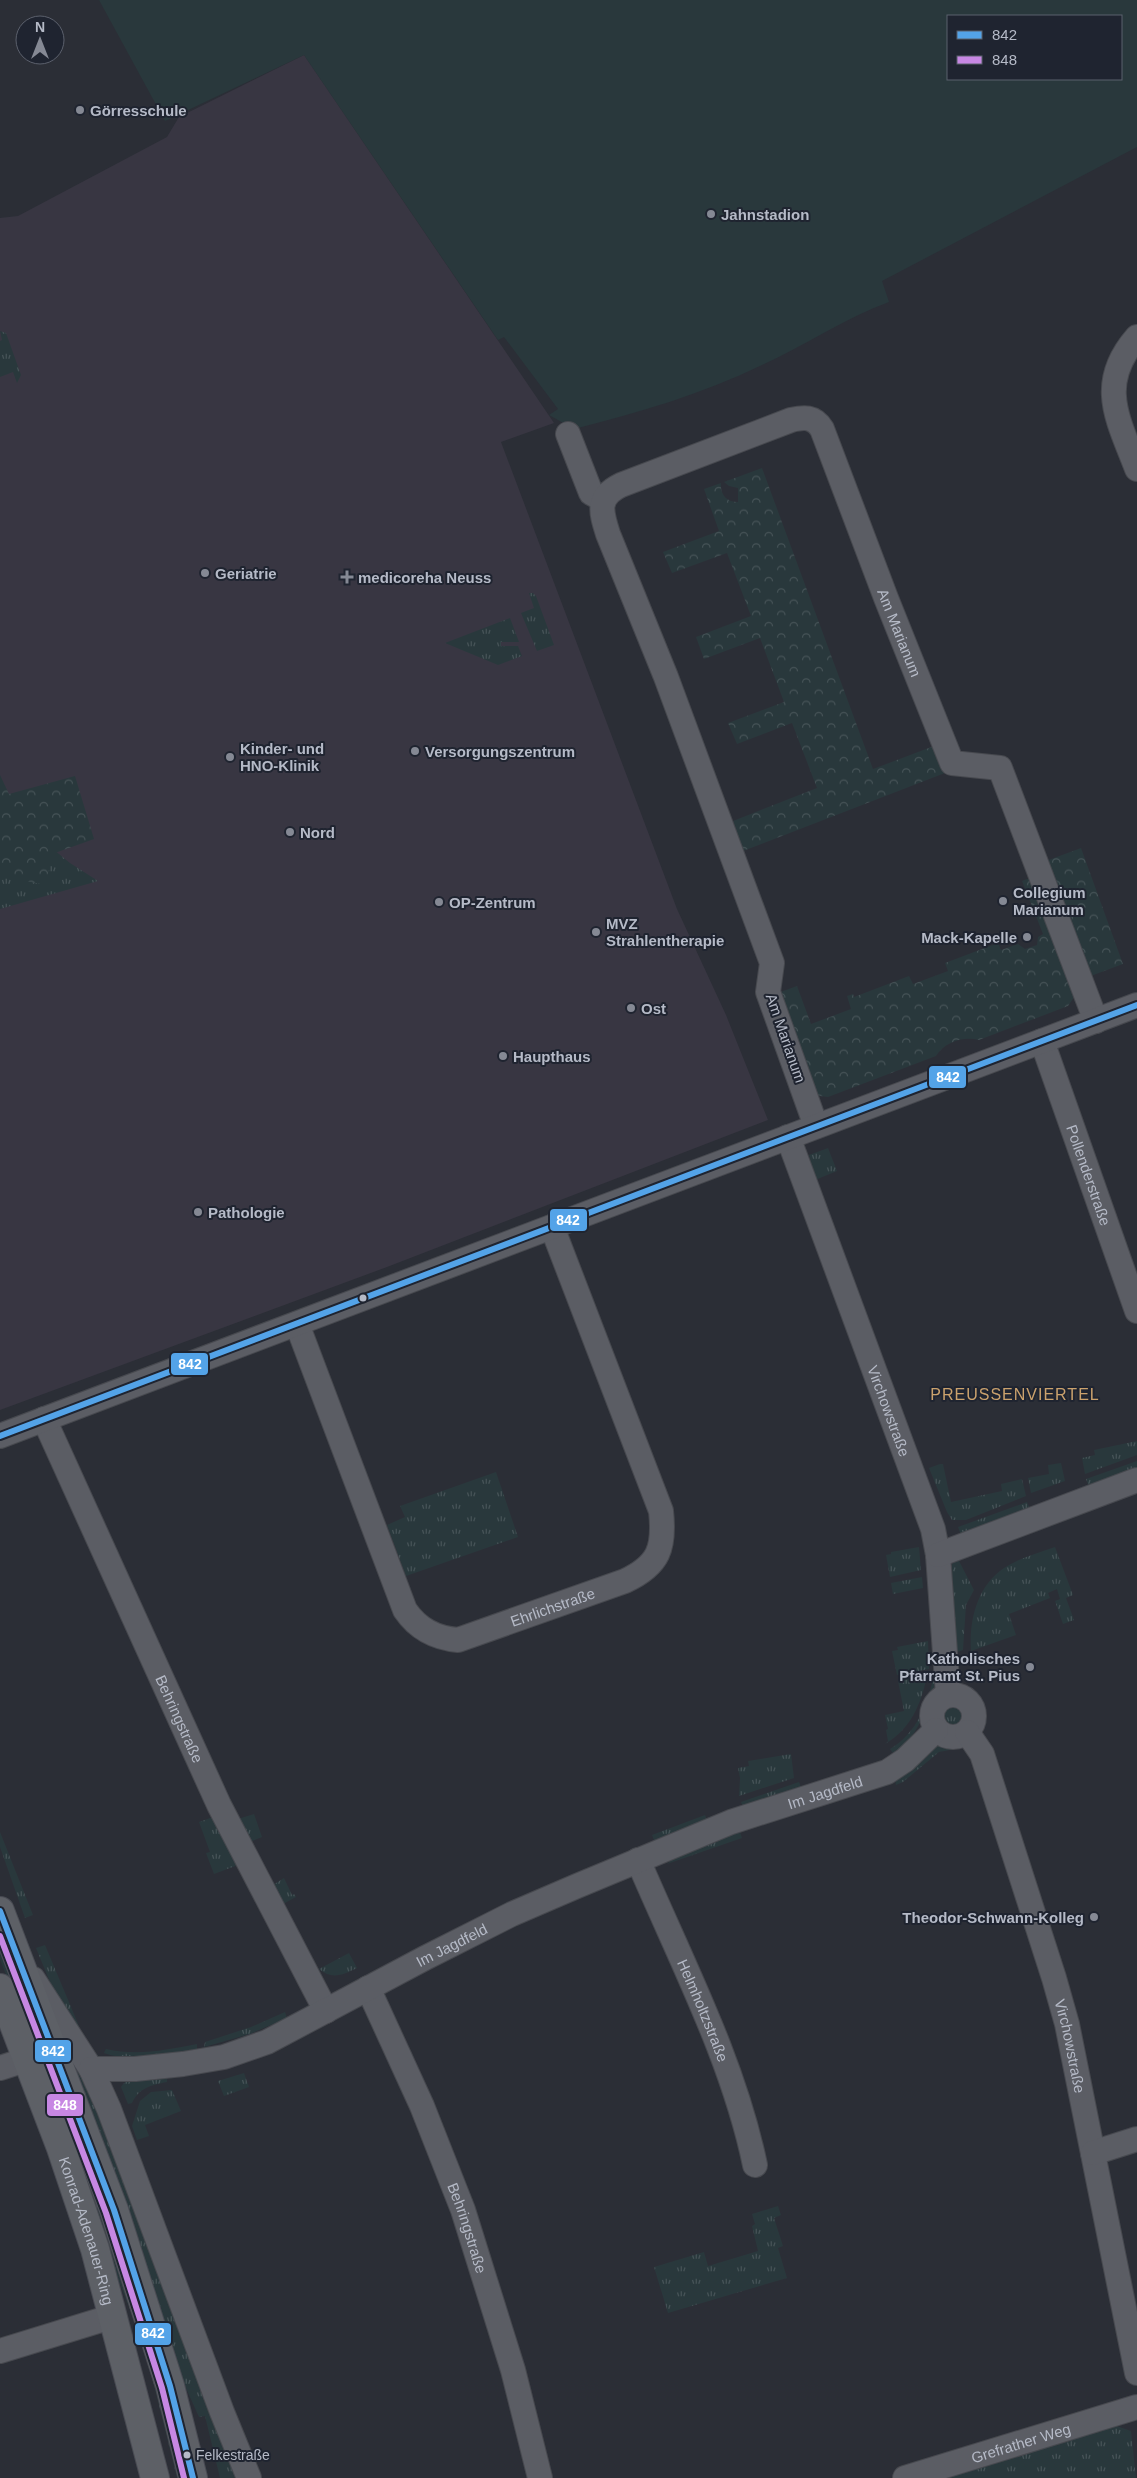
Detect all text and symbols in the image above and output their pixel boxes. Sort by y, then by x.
north arrow [15,15,65,65]
legend [947,15,1122,80]
text: N [35,19,45,35]
text: 842 [992,26,1017,43]
text: 848 [992,51,1017,68]
place label: Görresschule [90,102,187,119]
marker: Görresschule [74,104,86,116]
place label: Jahnstadion [721,206,809,223]
marker: Jahnstadion [705,208,717,220]
place label: Geriatrie [215,565,277,582]
marker: Geriatrie [199,567,211,579]
place label: medicoreha Neuss [358,569,491,586]
marker: medicoreha Neuss [340,570,354,584]
street label: Am Marianum [875,586,925,679]
place label: Kinder- und HNO-Klinik [240,740,324,774]
place label: Versorgungszentrum [425,743,575,760]
marker: Versorgungszentrum [409,745,421,757]
marker: Kinder- und HNO-Klinik [224,751,236,763]
place label: Nord [300,824,335,841]
marker: Nord [284,826,296,838]
place label: Collegium Marianum [1013,884,1086,918]
place label: OP-Zentrum [449,894,536,911]
marker: Collegium Marianum [997,895,1009,907]
marker: OP-Zentrum [433,896,445,908]
place label: MVZ Strahlentherapie [606,915,724,949]
marker: MVZ Strahlentherapie [590,926,602,938]
place label: Mack-Kapelle [921,929,1017,946]
marker: Mack-Kapelle [1021,931,1033,943]
street label: Am Marianum [763,991,809,1085]
place label: Ost [641,1000,666,1017]
marker: Ost [625,1002,637,1014]
place label: Haupthaus [513,1048,591,1065]
marker: Haupthaus [497,1050,509,1062]
line badge: 842 [928,1065,967,1089]
text: 842 [936,1069,960,1085]
street label: Pollenderstraße [1064,1122,1115,1228]
place label: Pathologie [208,1204,285,1221]
marker: Pathologie [192,1206,204,1218]
line badge: 842 [549,1208,588,1232]
text: 842 [556,1212,580,1228]
unlabelled marker [358,1293,368,1303]
line badge: 842 [170,1352,209,1376]
text: 842 [178,1356,202,1372]
street label: Virchowstraße [865,1363,914,1459]
district label: PREUSSENVIERTEL [930,1386,1100,1403]
street label: Ehrlichstraße [508,1584,597,1629]
place label: Katholisches Pfarramt St. Pius [899,1650,1020,1684]
marker: Katholisches Pfarramt St. Pius [1024,1661,1036,1673]
street label: Behringstraße [153,1672,207,1765]
street label: Im Jagdfeld [785,1772,864,1812]
place label: Theodor-Schwann-Kolleg [902,1909,1084,1926]
marker: Theodor-Schwann-Kolleg [1088,1911,1100,1923]
street label: Im Jagdfeld [413,1920,490,1970]
street label: Helmholtzstraße [675,1957,732,2064]
street label: Virchowstraße [1052,1997,1089,2094]
line badge: 842 [34,2039,72,2063]
text: 842 [41,2043,65,2059]
line badge: 848 [46,2093,84,2117]
text: 848 [53,2097,77,2113]
street label: Konrad-Adenauer-Ring [56,2154,118,2307]
street label: Behringstraße [445,2180,491,2275]
line badge: 842 [134,2322,172,2346]
text: 842 [141,2325,165,2341]
street label: Grefrather Weg [969,2419,1073,2466]
place label: Felkestraße [196,2447,270,2463]
marker: Felkestraße [182,2450,192,2460]

